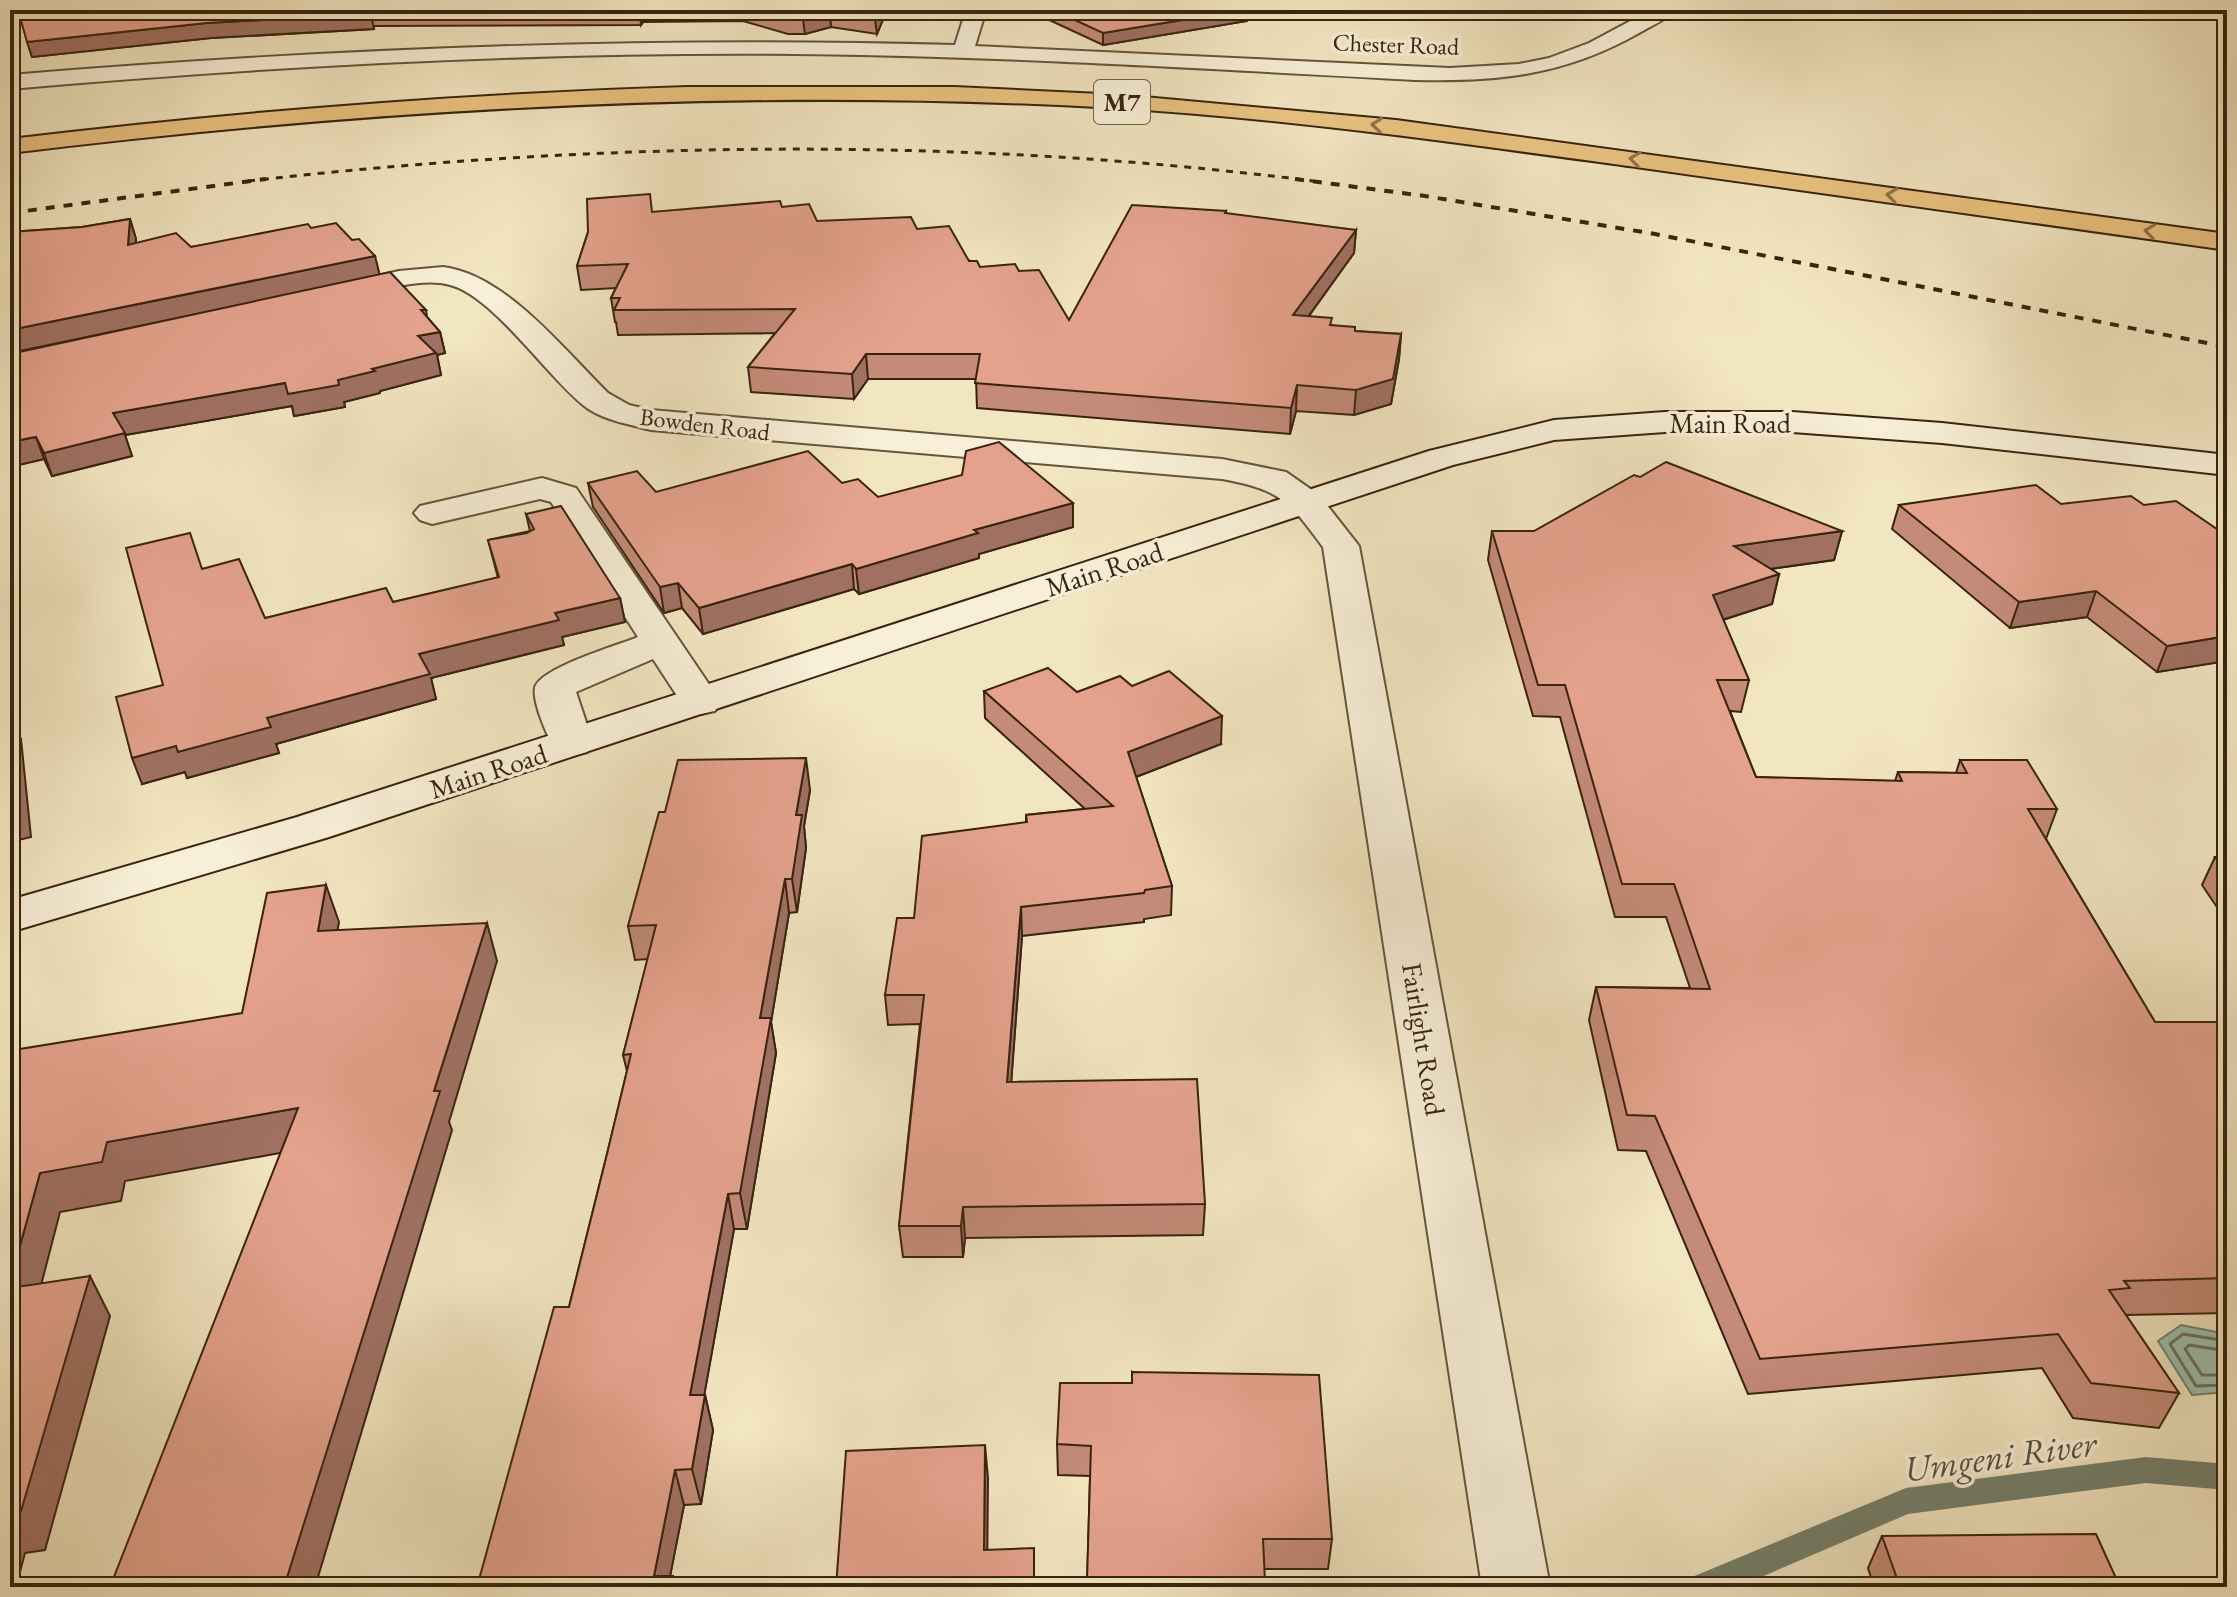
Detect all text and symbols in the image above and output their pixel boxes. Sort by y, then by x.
street label: Chester Road [1332,26,1461,62]
road number: M7 [1094,80,1150,124]
one-way arrow [1370,117,1383,134]
one-way arrow [1628,151,1642,168]
one-way arrow [1885,186,1898,203]
one-way arrow [2143,223,2157,240]
street label: Bowden Road [638,401,773,447]
street label: Main Road [1669,405,1792,441]
street label: Main Road [1041,533,1168,605]
street label: Main Road [425,735,552,807]
street label: Fairlight Road [1394,960,1454,1119]
water label: Umgeni River [1901,1419,2101,1493]

